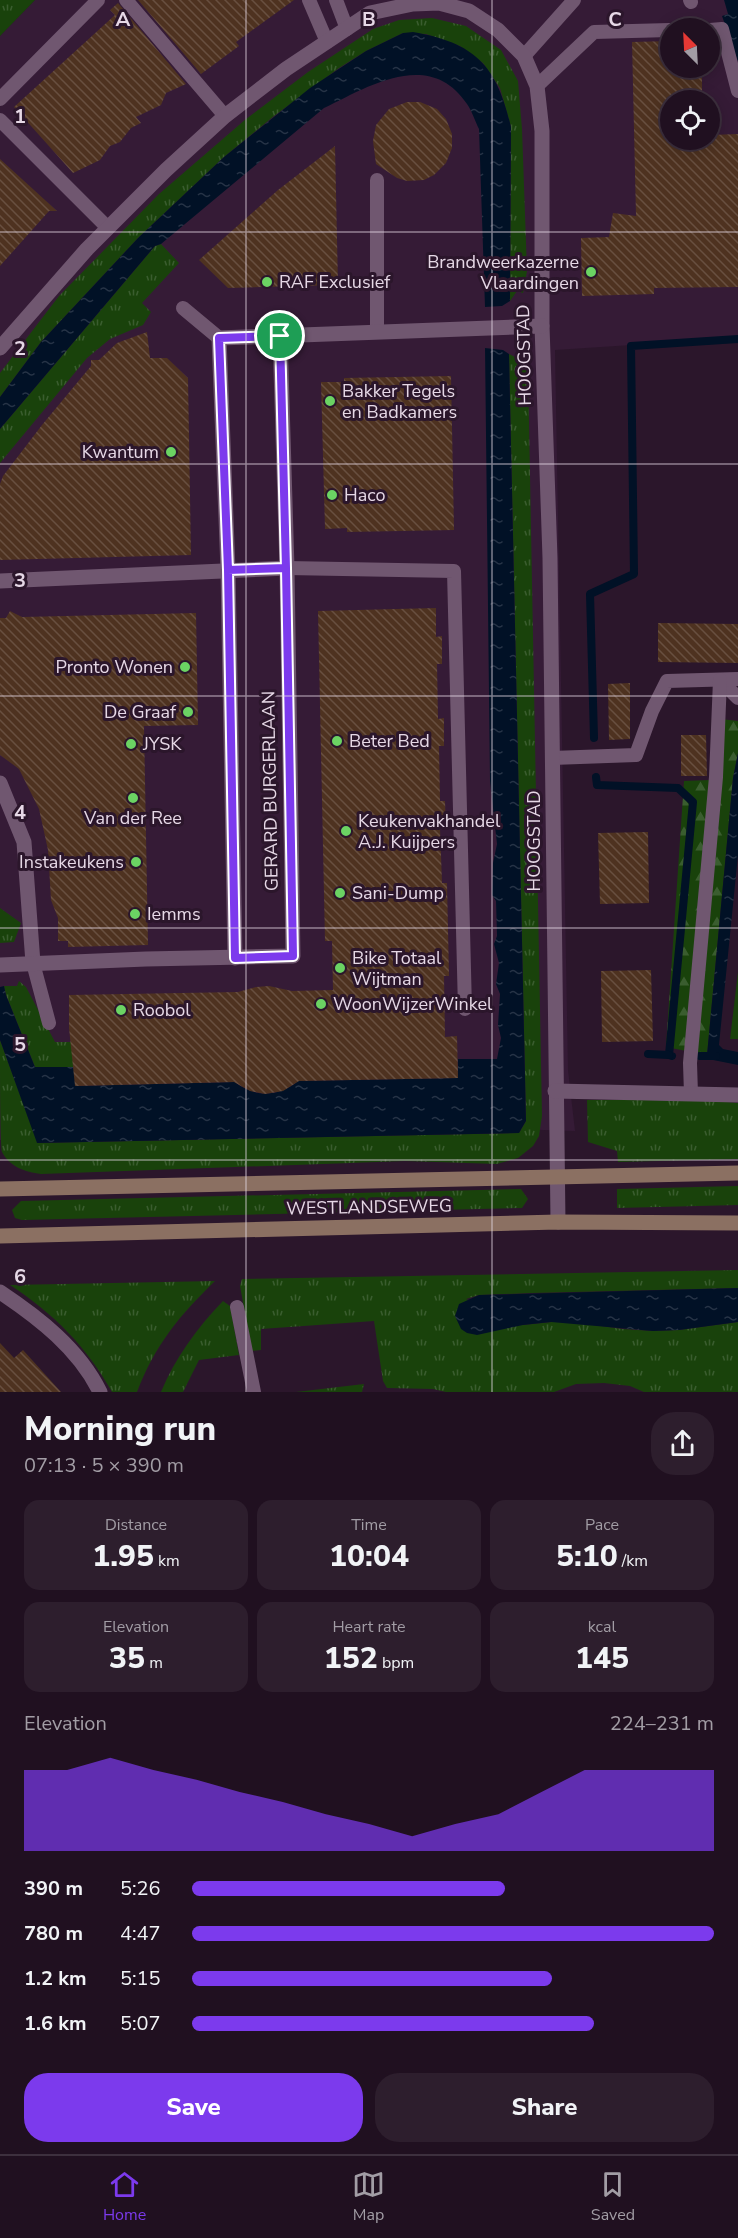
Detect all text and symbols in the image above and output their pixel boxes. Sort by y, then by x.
text: A [116,6,131,33]
text: B [362,6,376,33]
text: C [608,6,622,33]
north arrow [660,18,720,78]
map controls [660,18,720,150]
button: locate [660,90,720,150]
text: 1 [14,103,26,130]
place label: Brandweerkazerne Vlaardingen [427,250,579,295]
marker: Brandweerkazerne Vlaardingen [584,265,598,279]
place label: RAF Exclusief [279,270,391,294]
marker: RAF Exclusief [260,275,274,289]
street label: HOOGSTAD [511,304,537,406]
pin [254,310,305,361]
icon: arrive [263,319,296,352]
text: 2 [14,335,26,362]
place label: Bakker Tegels en Badkamers [342,379,457,424]
marker: Bakker Tegels en Badkamers [323,394,337,408]
place label: Kwantum [82,440,159,464]
marker: Kwantum [164,445,178,459]
place label: Haco [344,483,385,507]
marker: Haco [325,488,339,502]
text: 3 [14,567,26,594]
place label: Pronto Wonen [56,655,173,679]
marker: Pronto Wonen [178,660,192,674]
street label: GERARD BURGERLAAN [256,691,284,891]
place label: De Graaf [104,700,177,724]
marker: De Graaf [181,705,195,719]
place label: Beter Bed [349,729,430,753]
place label: JYSK [142,732,182,756]
marker: Beter Bed [330,734,344,748]
marker: JYSK [124,737,138,751]
street label: HOOGSTAD [522,790,546,892]
marker: Van der Ree [126,791,140,805]
text: 4 [14,799,26,826]
place label: Van der Ree [83,806,182,830]
place label: Keukenvakhandel A.J. Kuijpers [358,809,501,854]
marker: Keukenvakhandel A.J. Kuijpers [339,824,353,838]
place label: Instakeukens [19,850,124,874]
marker: Instakeukens [129,855,143,869]
place label: Sani-Dump [352,881,444,905]
marker: Sani-Dump [333,886,347,900]
place label: Iemms [147,902,201,926]
marker: Iemms [128,907,142,921]
place label: Bike Totaal Wijtman [352,946,442,991]
marker: Bike Totaal Wijtman [333,961,347,975]
place label: WoonWijzerWinkel [333,992,493,1016]
marker: WoonWijzerWinkel [314,997,328,1011]
place label: Roobol [133,998,191,1022]
marker: Roobol [114,1003,128,1017]
text: 5 [14,1031,26,1058]
street label: WESTLANDSEWEG [286,1194,452,1220]
text: 6 [14,1263,26,1290]
text: Morning run [24,1407,216,1452]
button: share [651,1412,714,1475]
text: 07:13 · 5 × 390 m [24,1452,184,1479]
text: Distance [105,1514,167,1536]
text: Time [351,1514,387,1536]
text: Pace [585,1514,619,1536]
text: 1.95 [92,1536,154,1577]
text: 10:04 [329,1536,409,1577]
text: 5:10 [556,1536,618,1577]
text: km [154,1550,180,1572]
text: /km [618,1550,648,1572]
text: Elevation [103,1616,169,1638]
text: Heart rate [332,1616,406,1638]
text: kcal [588,1616,616,1638]
text: 35 [109,1638,145,1679]
text: 152 [324,1638,378,1679]
text: 145 [575,1638,629,1679]
text: m [145,1652,163,1674]
text: bpm [378,1652,414,1674]
text: Elevation [24,1710,107,1737]
text: 224–231 m [610,1710,714,1737]
text: 390 m [24,1875,83,1902]
text: 5:26 [120,1875,161,1902]
text: 780 m [24,1920,83,1947]
text: 4:47 [120,1920,161,1947]
text: 1.2 km [24,1965,87,1992]
text: 5:15 [120,1965,161,1992]
text: 1.6 km [24,2010,87,2037]
text: 5:07 [120,2010,161,2037]
button: Save [24,2073,363,2142]
button: Share [375,2073,714,2142]
tab: Home [103,2168,146,2226]
tab: Map [352,2168,385,2226]
tab: Saved [591,2168,635,2226]

